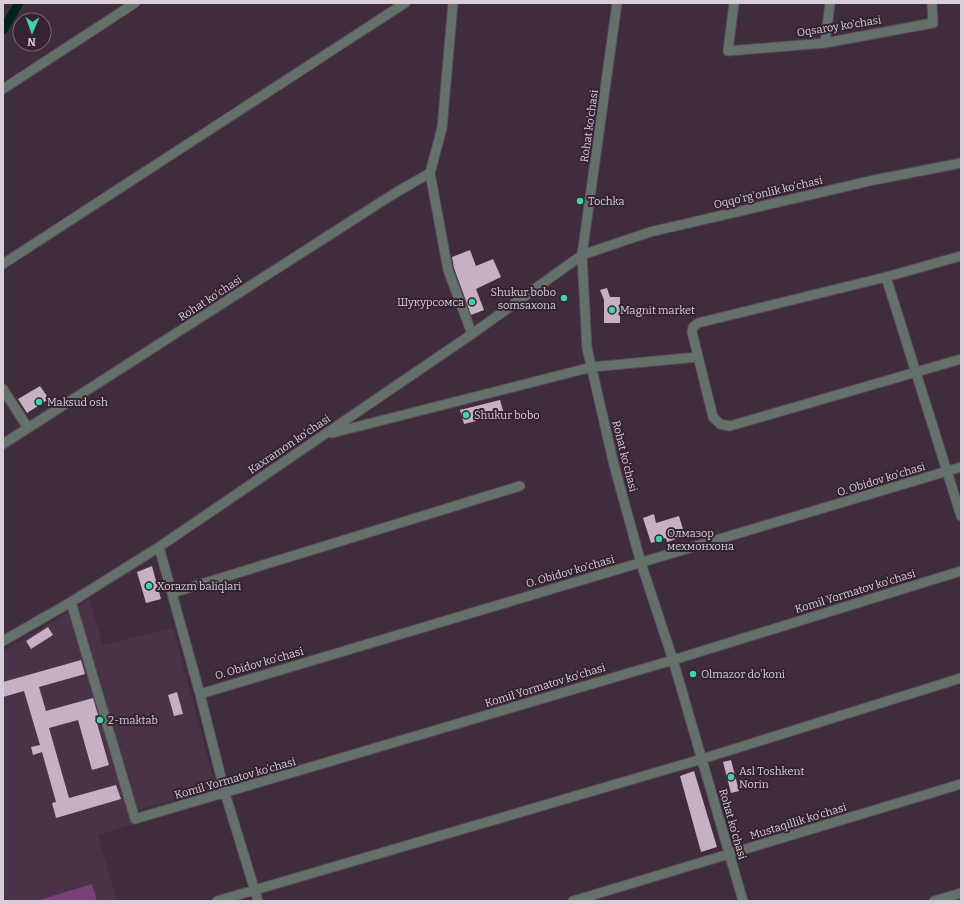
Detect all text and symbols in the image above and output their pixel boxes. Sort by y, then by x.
north arrow [12,12,52,52]
street label: Oqsaroy ko'chasi [796,13,883,40]
text: N [27,35,36,48]
street label: Rohat ko'chasi [578,88,601,163]
street label: Oqqo'rg'onlik ko'chasi [712,173,824,211]
place label: Tochka [588,195,624,208]
marker: Tochka [575,196,585,206]
street label: Rohat ko'chasi [176,273,245,324]
place label: Shukur bobo somsaxona [490,286,556,312]
marker: Shukur bobo somsaxona [559,293,569,303]
place label: Шукурсомса [397,296,464,309]
marker: Шукурсомса [467,297,477,307]
place label: Magnit market [620,304,695,317]
marker: Magnit market [607,305,617,315]
place label: Maksud osh [47,396,108,409]
marker: Maksud osh [34,397,44,407]
place label: Shukur bobo [474,409,540,422]
marker: Shukur bobo [461,410,471,420]
street label: Kaxramon ko'chasi [246,412,334,477]
street label: Rohat ko'chasi [609,419,640,494]
street label: O. Obidov ko'chasi [836,460,927,499]
place label: Олмазор мехмонхона [667,527,734,553]
marker: Олмазор мехмонхона [654,534,664,544]
street label: O. Obidov ko'chasi [524,552,617,590]
street label: Komil Yormatov ko'chasi [793,567,918,616]
place label: Xorazm baliqlari [157,580,242,593]
marker: Xorazm baliqlari [144,581,154,591]
street label: O. Obidov ko'chasi [213,644,306,682]
street label: Komil Yormatov ko'chasi [483,661,608,710]
place label: Olmazor do'koni [701,668,786,681]
marker: Olmazor do'koni [688,669,698,679]
place label: 2-maktab [108,714,158,727]
marker: 2-maktab [95,715,105,725]
street label: Komil Yormatov ko'chasi [173,755,298,802]
place label: Asl Toshkent Norin [739,765,804,791]
marker: Asl Toshkent Norin [726,772,736,782]
street label: Rohat ko'chasi [716,787,749,862]
street label: Mustaqillik ko'chasi [748,800,849,842]

